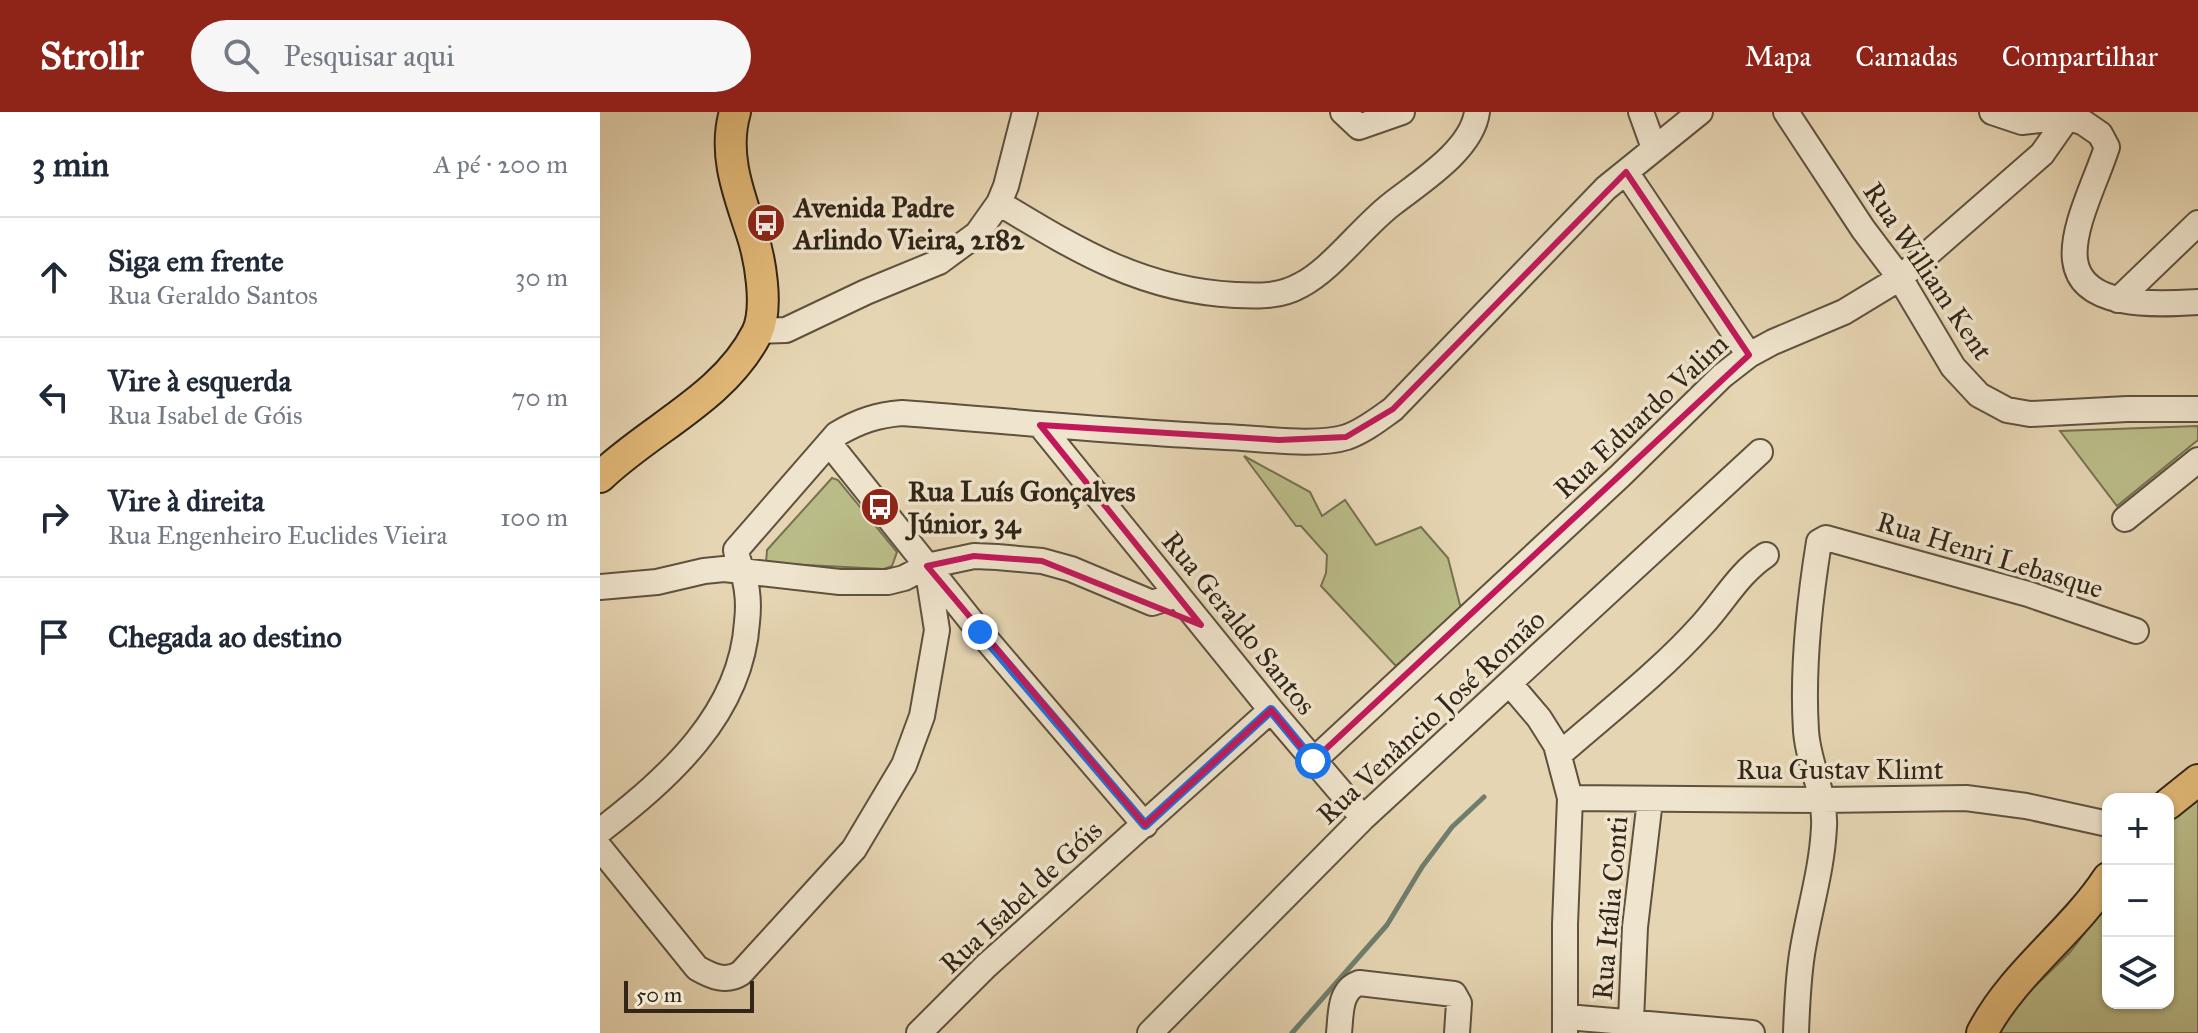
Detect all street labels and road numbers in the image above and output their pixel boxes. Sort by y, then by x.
street label: Rua William Kent [1856,175,2000,367]
street label: Rua Eduardo Valim [1546,326,1736,506]
street label: Rua Henri Lebasque [1872,504,2108,606]
street label: Rua Geraldo Santos [1154,524,1324,722]
street label: Rua Venâncio José Romão [1310,602,1552,832]
street label: Rua Gustav Klimt [1736,752,1944,787]
street label: Rua Isabel de Góis [933,813,1109,981]
street label: Rua Itália Conti [1585,814,1636,1001]

